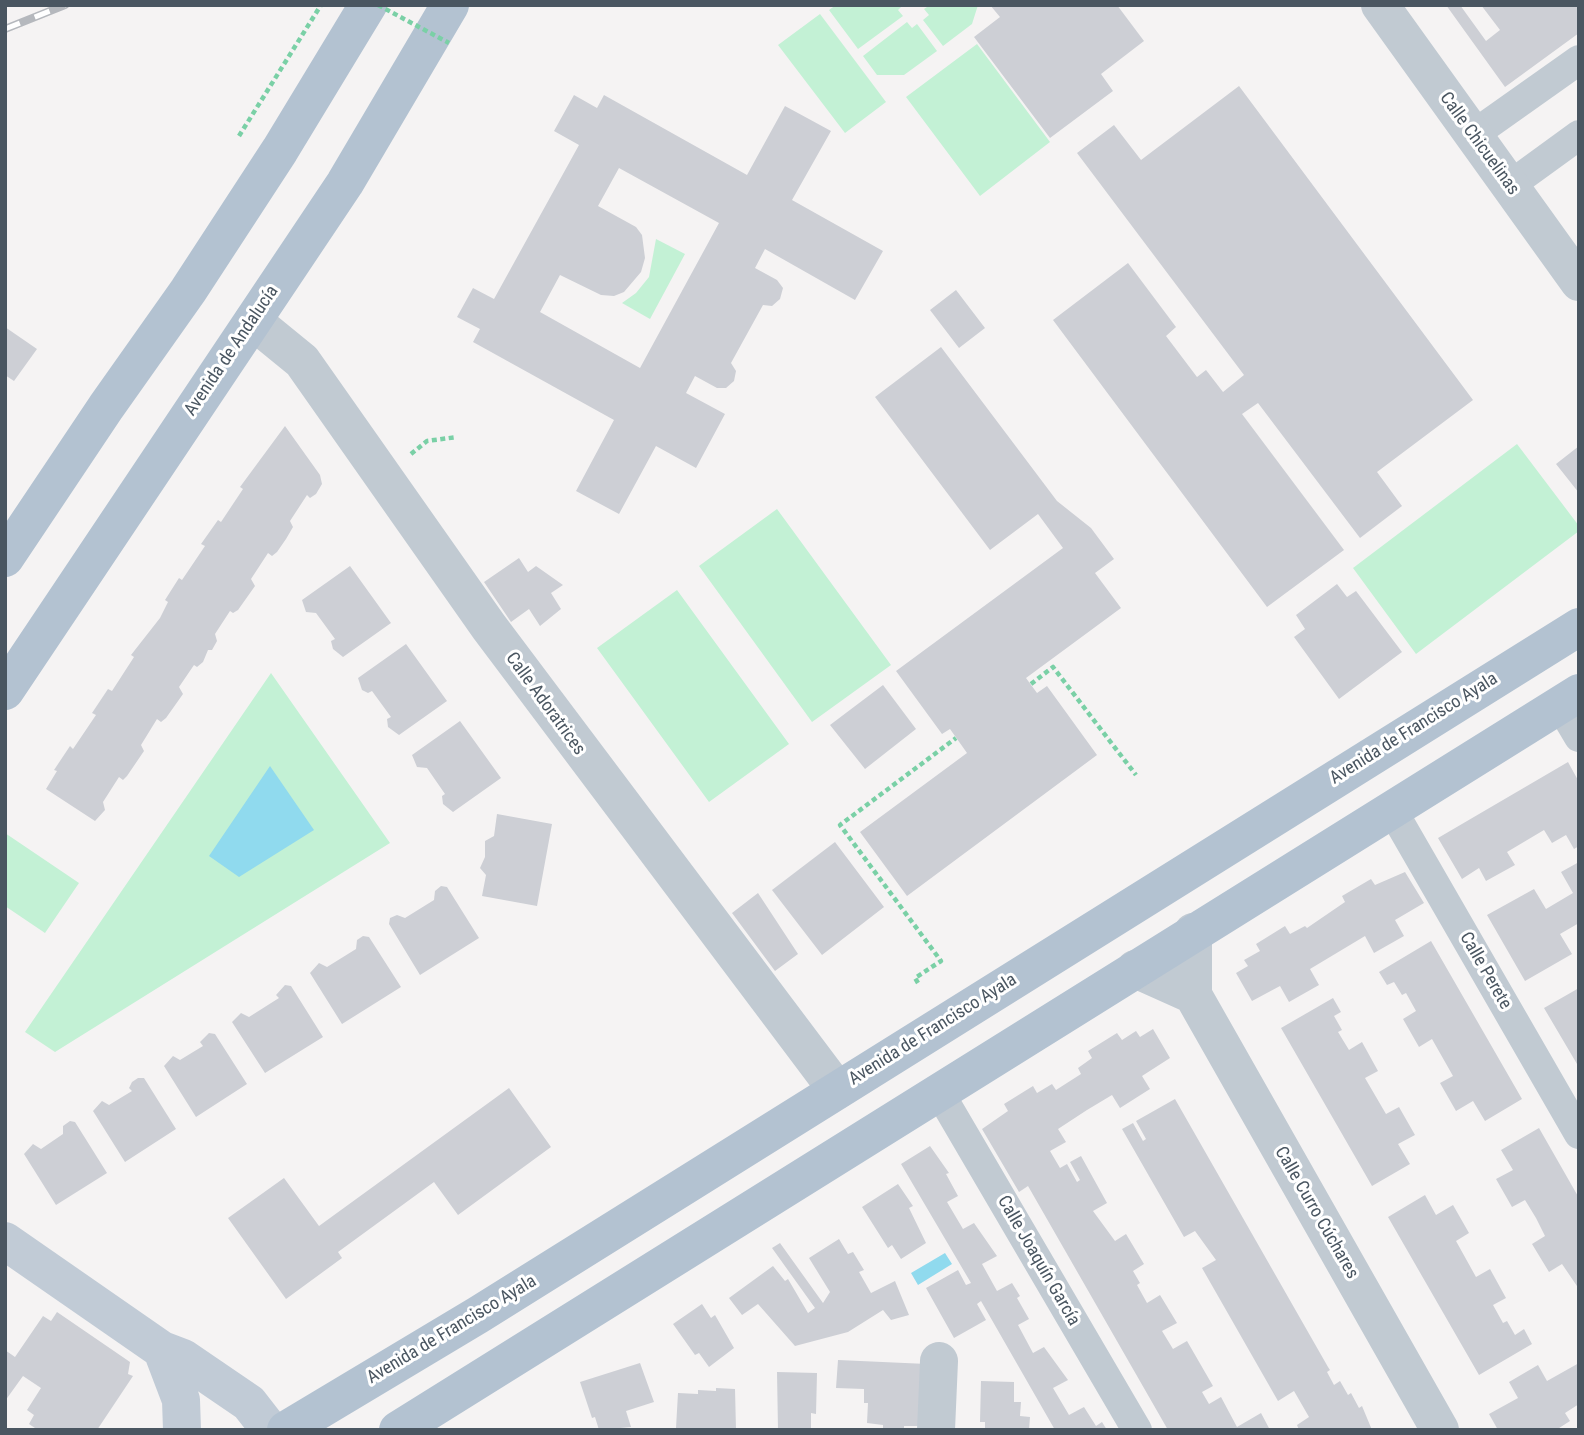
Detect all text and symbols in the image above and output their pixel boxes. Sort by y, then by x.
street label: Calle Chicuelinas [1434,88,1524,200]
street label: Avenida de Andalucía [180,282,284,420]
street label: Calle Adoratrices [501,648,589,760]
street label: Avenida de Francisco Ayala [1326,669,1502,789]
street label: Calle Perete [1454,929,1516,1013]
street label: Avenida de Francisco Ayala [845,970,1021,1090]
street label: Calle Curro Cúchares [1269,1143,1363,1283]
street label: Calle Joaquín García [992,1192,1084,1330]
street label: Avenida de Francisco Ayala [363,1271,541,1389]

